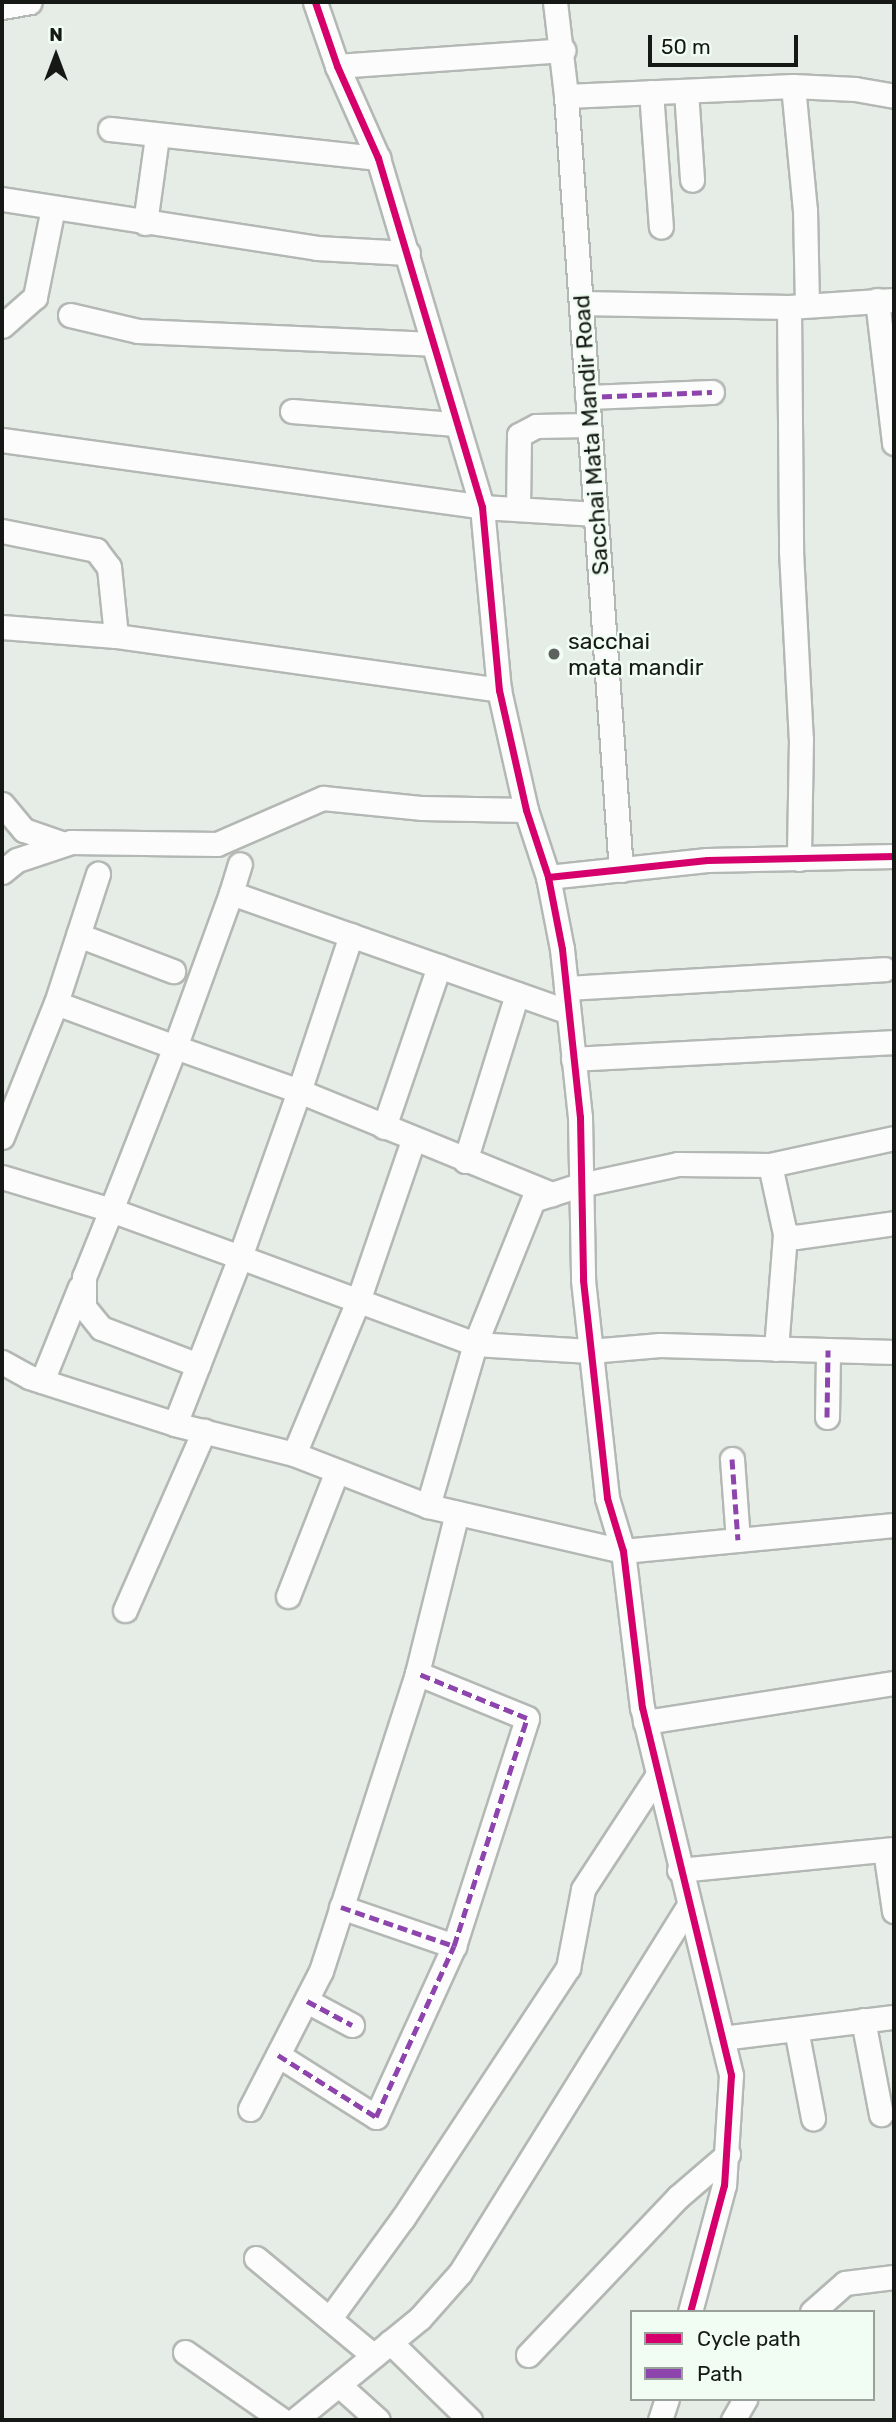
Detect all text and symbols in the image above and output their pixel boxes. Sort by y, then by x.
north arrow [21,21,91,91]
scale bar [651,21,802,65]
text: N [49,23,63,46]
text: 50 m [661,34,711,59]
street label: Sacchai Mata Mandir Road [567,294,615,576]
place label: sacchai mata mandir [568,627,703,681]
marker: sacchai mata mandir [546,646,562,662]
legend [630,2310,875,2401]
text: Cycle path [697,2326,801,2351]
text: Path [697,2361,743,2386]

